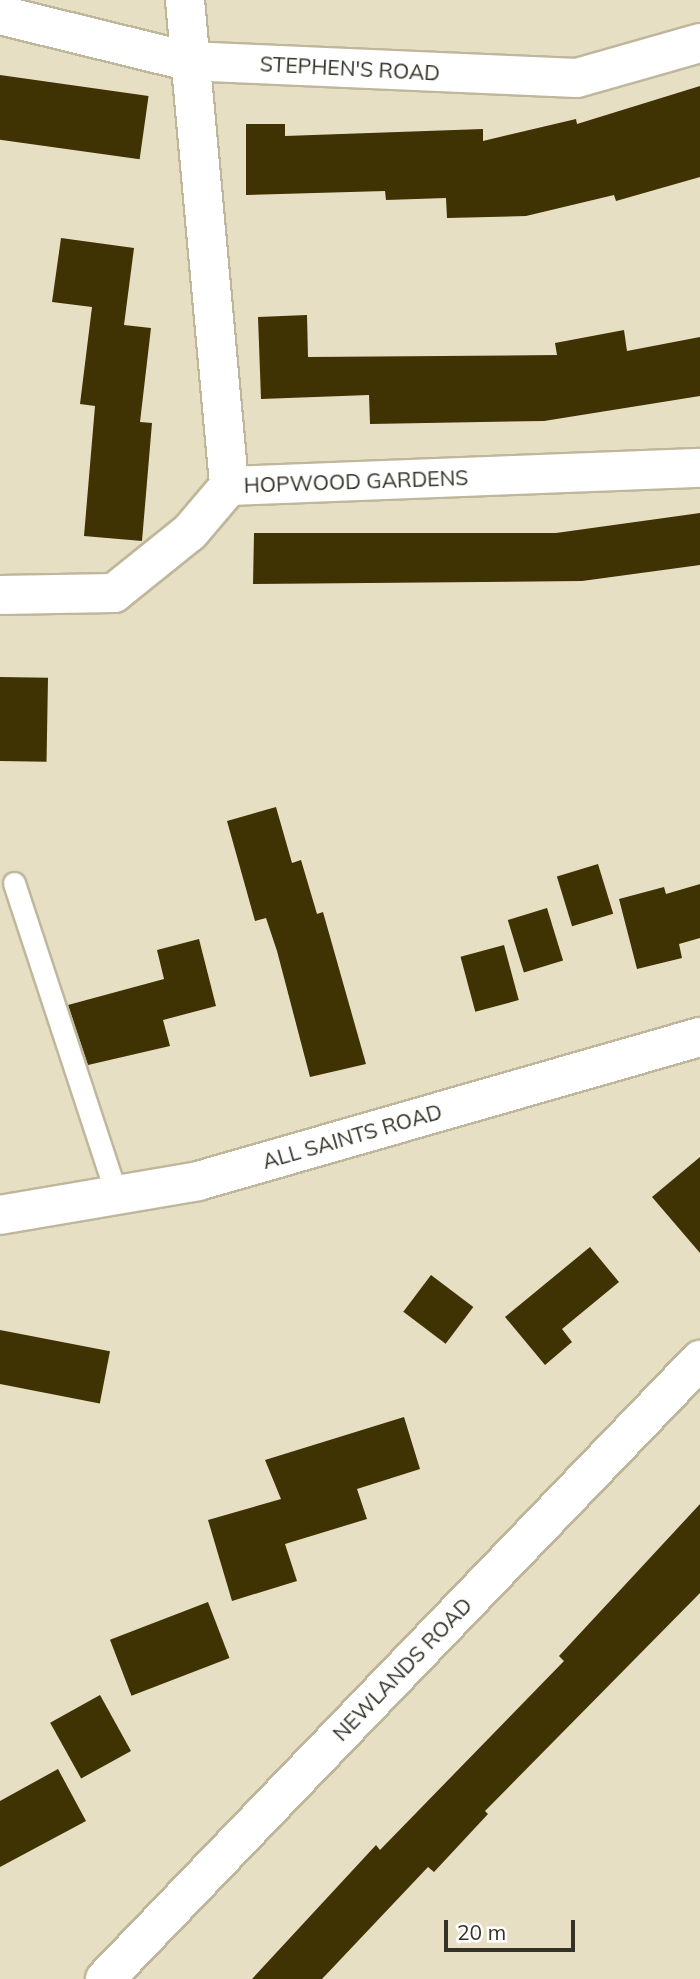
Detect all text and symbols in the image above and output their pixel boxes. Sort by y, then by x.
street label: STEPHEN'S ROAD [259,51,441,85]
street label: HOPWOOD GARDENS [243,464,469,498]
street label: ALL SAINTS ROAD [259,1098,445,1174]
street label: NEWLANDS ROAD [327,1592,477,1746]
scale bar [448,1906,579,1950]
text: 20 m [457,1919,506,1945]

